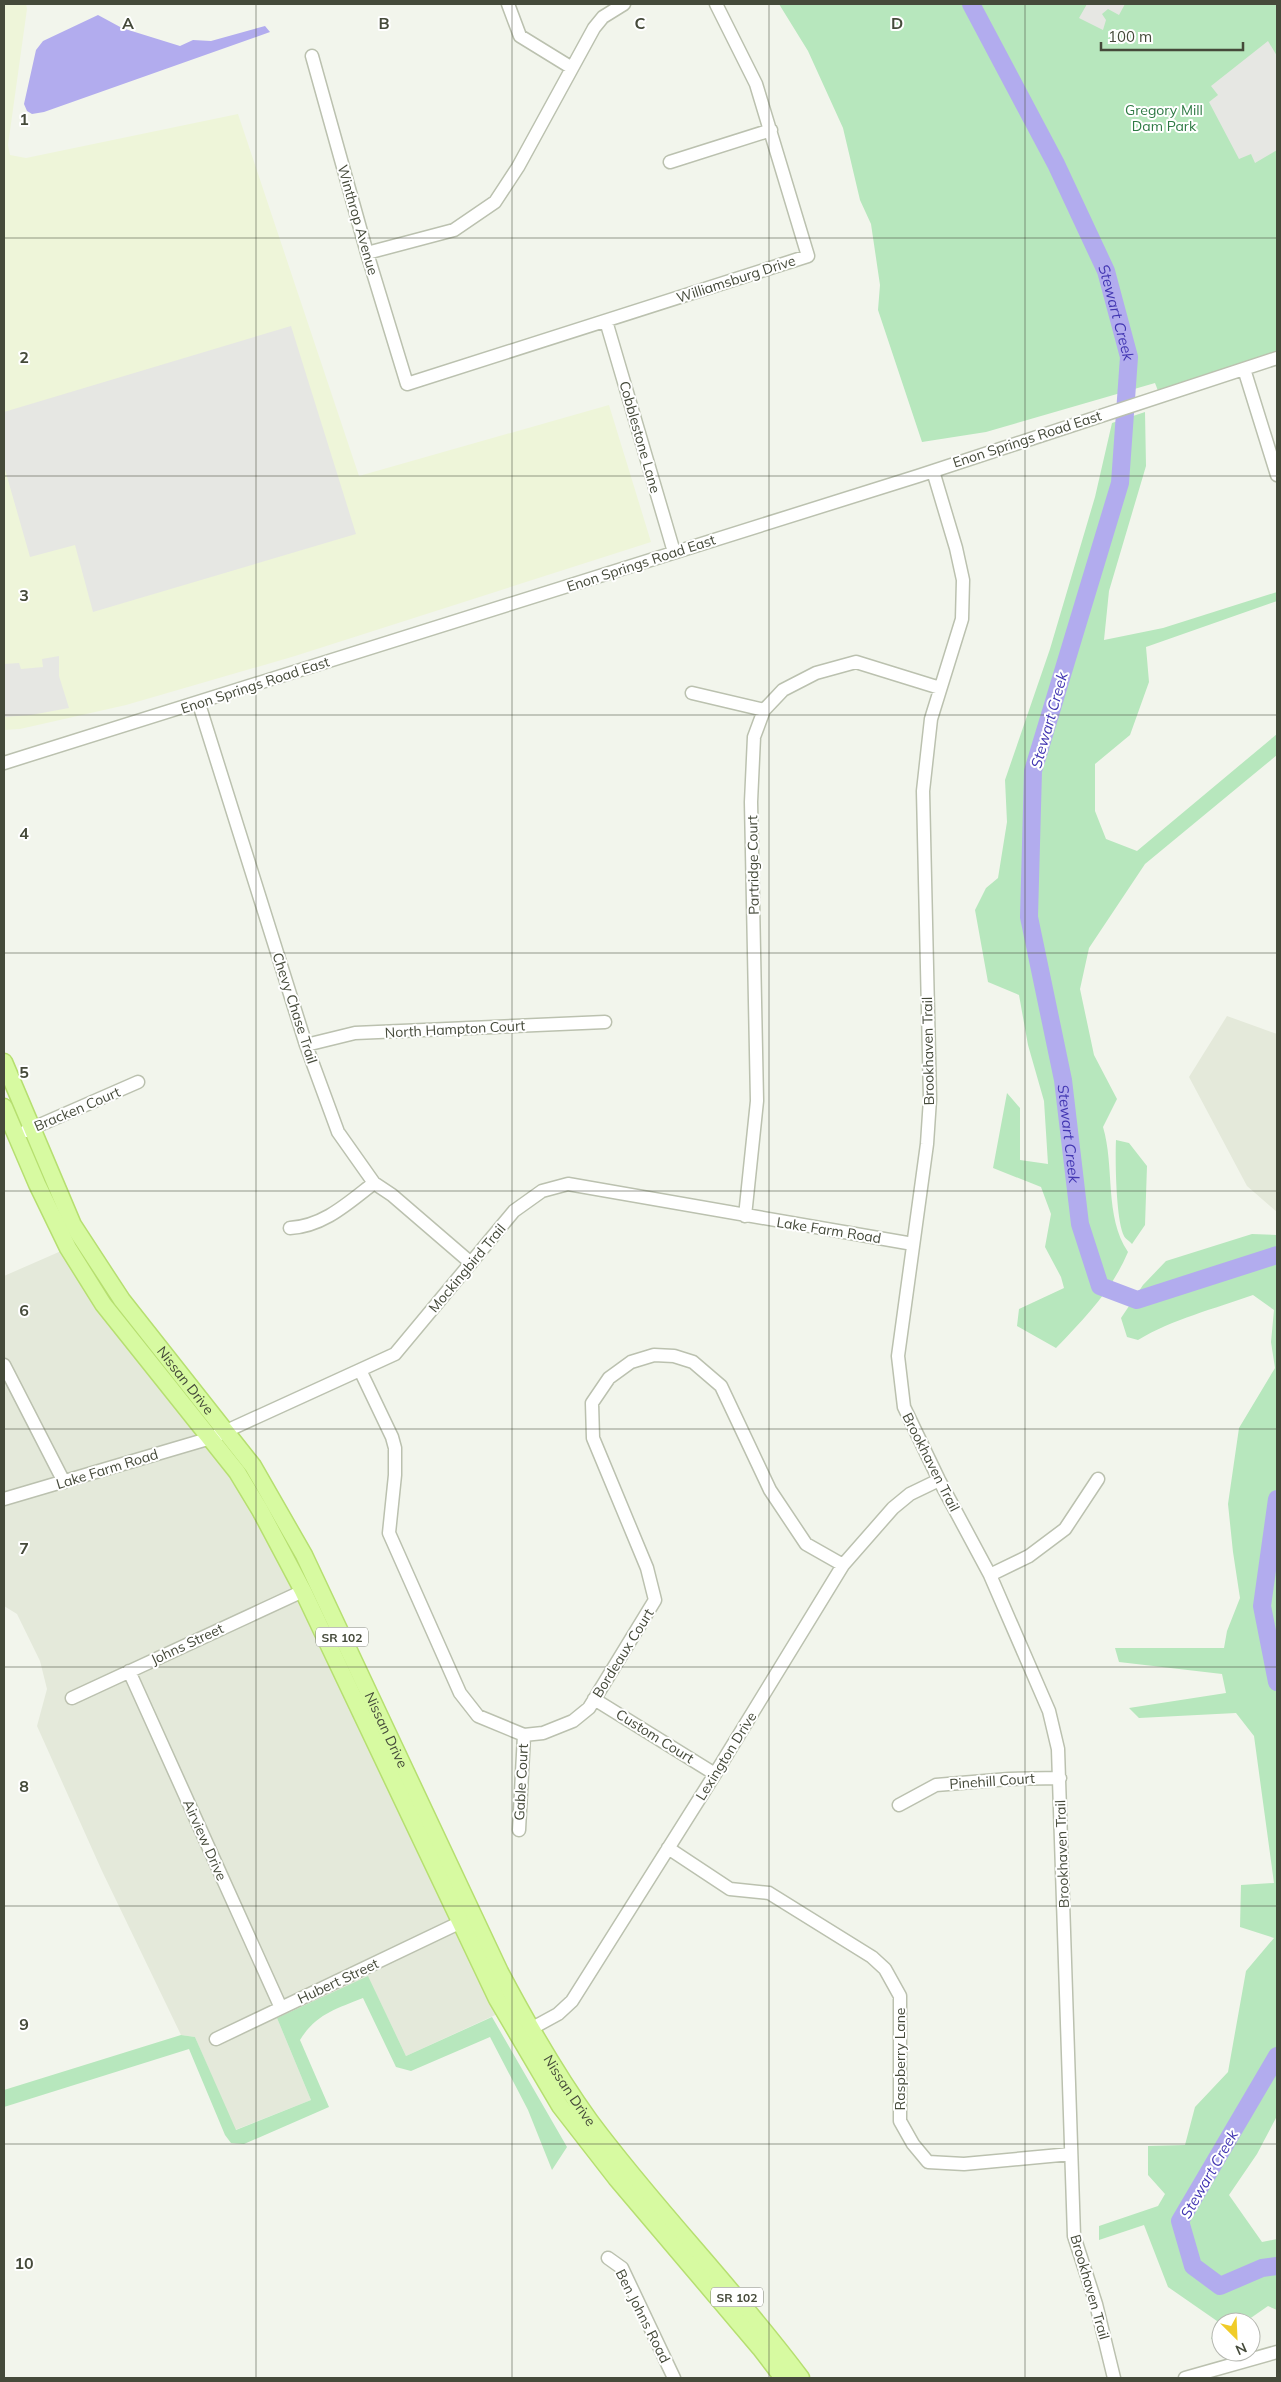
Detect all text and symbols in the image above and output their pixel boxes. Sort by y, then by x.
text: A [122,13,134,33]
text: B [378,13,390,33]
text: C [635,13,646,33]
text: D [891,13,903,33]
scale bar [1101,20,1244,52]
text: 100 m [1108,27,1152,46]
park label: Gregory Mill Dam Park [1125,101,1203,135]
text: 1 [19,109,29,129]
street label: Winthrop Avenue [334,163,382,277]
street label: Williamsburg Drive [674,251,798,307]
water label: Stewart Creek [1094,261,1139,364]
text: 2 [19,347,29,367]
street label: Cobblestone Lane [615,379,665,495]
street label: Enon Springs Road East [950,406,1104,472]
street label: Enon Springs Road East [564,530,718,596]
text: 3 [19,585,29,605]
street label: Enon Springs Road East [178,652,332,718]
water label: Stewart Creek [1026,669,1072,770]
street label: Partridge Court [743,815,763,915]
text: 4 [19,823,29,843]
street label: Chevy Chase Trail [269,950,321,1066]
street label: Brookhaven Trail [918,997,938,1105]
street label: North Hampton Court [384,1016,526,1042]
text: 5 [19,1062,29,1082]
street label: Bracken Court [31,1083,123,1135]
water label: Stewart Creek [1054,1083,1085,1185]
street label: Lake Farm Road [775,1213,883,1247]
street label: Mockingbird Trail [425,1220,509,1316]
text: 6 [19,1300,29,1320]
street label: Nissan Drive [153,1343,218,1418]
street label: Brookhaven Trail [898,1410,964,1514]
street label: Lake Farm Road [54,1445,160,1493]
text: 7 [19,1538,29,1558]
street label: Bordeaux Court [588,1605,658,1701]
street label: Johns Street [148,1619,226,1669]
road number: SR 102 [316,1628,368,1646]
street label: Nissan Drive [361,1689,412,1771]
street label: Custom Court [613,1705,697,1767]
street label: Lexington Drive [692,1708,760,1804]
street label: Gable Court [510,1743,532,1821]
street label: Pinehill Court [949,1769,1035,1793]
text: 8 [19,1776,29,1796]
street label: Airview Drive [179,1797,231,1883]
street label: Brookhaven Trail [1051,1799,1073,1909]
street label: Hubert Street [295,1954,382,2008]
street label: Raspberry Lane [891,2008,909,2110]
text: 9 [19,2014,29,2034]
street label: Nissan Drive [540,2052,600,2130]
water label: Stewart Creek [1176,2125,1243,2222]
street label: Brookhaven Trail [1066,2232,1114,2342]
text: 10 [14,2253,34,2273]
street label: Ben Johns Road [612,2266,674,2366]
road number: SR 102 [711,2288,763,2306]
north arrow [1211,2312,1261,2362]
text: N [1233,2339,1250,2359]

